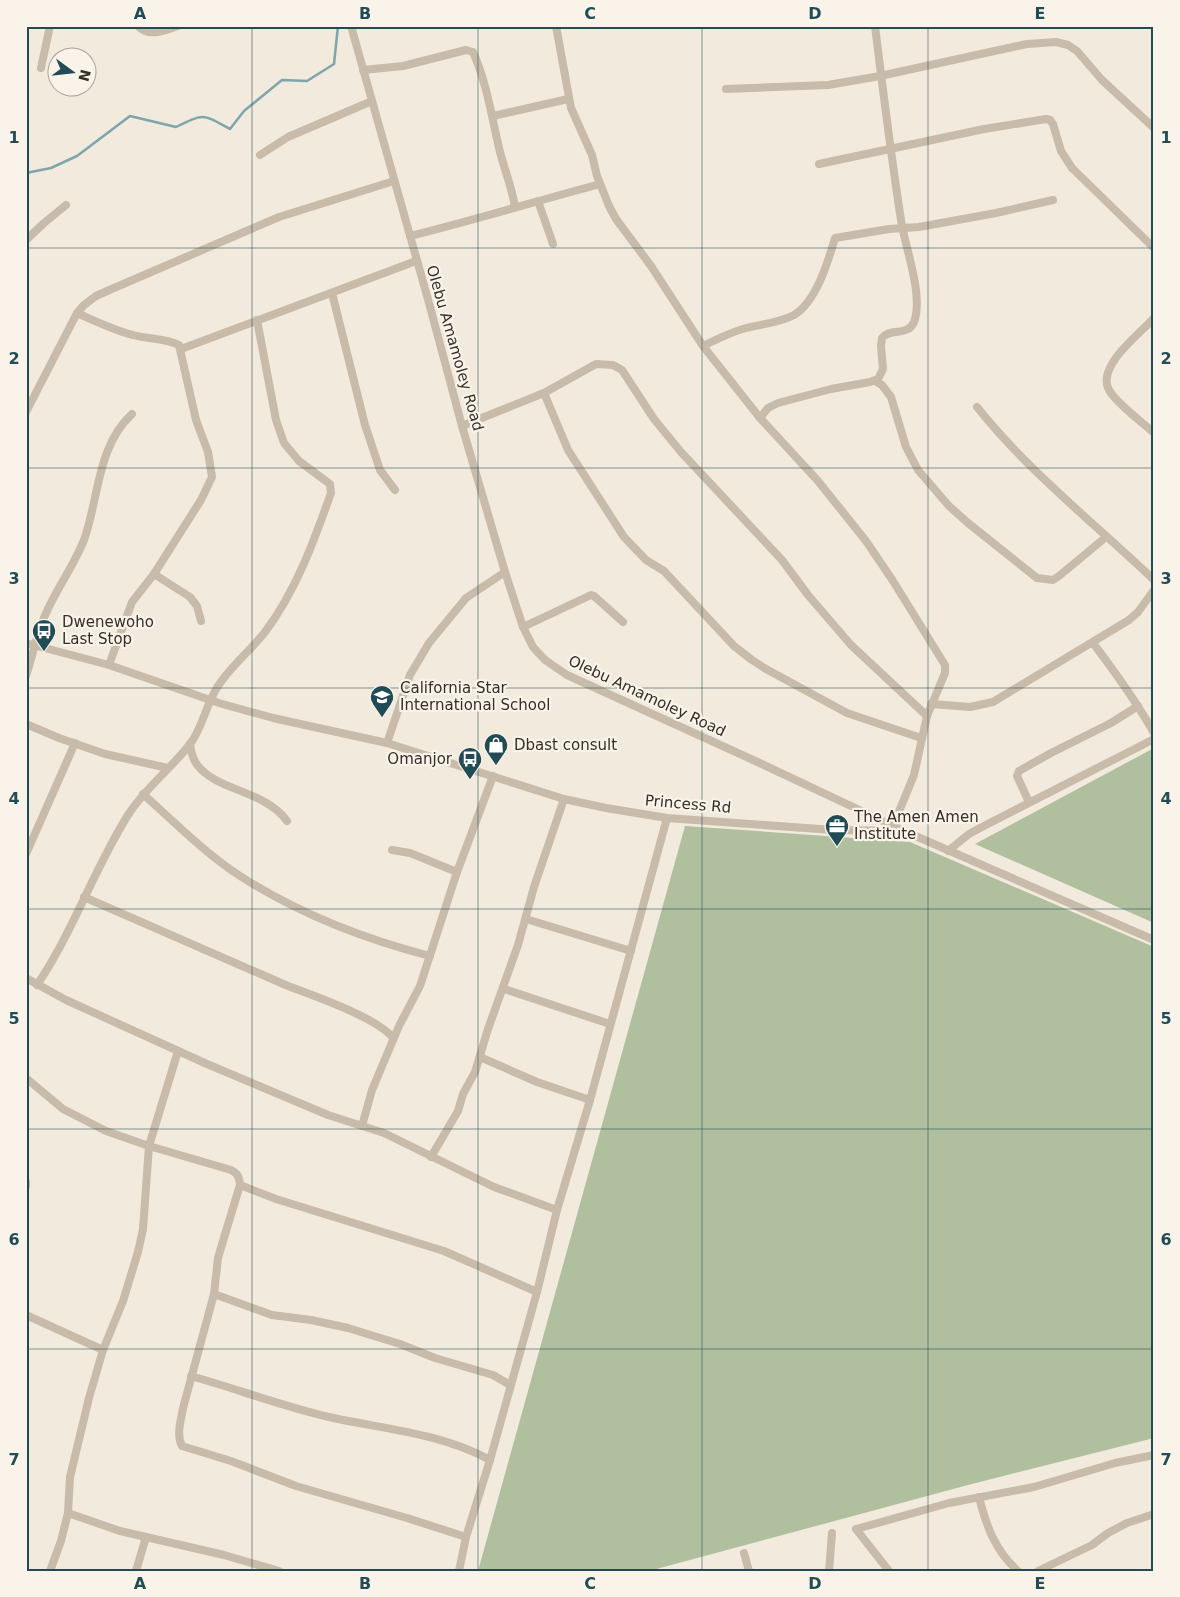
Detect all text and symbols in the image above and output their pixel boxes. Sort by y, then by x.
text: A [134,4,147,23]
text: B [359,4,371,23]
text: C [584,4,596,23]
text: D [808,4,822,23]
text: E [1035,4,1045,23]
north arrow [48,48,98,98]
text: N [75,68,94,83]
text: 1 [8,128,20,147]
text: 1 [1160,128,1172,147]
street label: Olebu Amamoley Road [423,263,487,433]
text: 2 [8,349,20,368]
text: 2 [1160,349,1172,368]
text: 3 [8,569,20,588]
text: 3 [1160,569,1172,588]
place label: Dwenewoho Last Stop [62,613,154,648]
bus stop icon: Dwenewoho Last Stop [31,618,57,652]
street label: Olebu Amamoley Road [565,652,729,740]
place label: California Star International School [400,679,550,714]
school or university icon: California Star International School [369,684,395,718]
shop icon: Dbast consult [483,732,509,766]
place label: Dbast consult [514,736,617,754]
bus stop icon: Omanjor [457,746,483,780]
place label: Omanjor [387,750,453,768]
text: 4 [8,789,20,808]
text: 4 [1160,789,1172,808]
street label: Princess Rd [644,791,732,817]
place label: The Amen Amen Institute [853,808,979,843]
office icon: The Amen Amen Institute [824,813,850,847]
text: 5 [8,1009,20,1028]
text: 5 [1160,1009,1172,1028]
text: 6 [8,1230,20,1249]
text: 6 [1160,1230,1172,1249]
text: 7 [8,1450,20,1469]
text: 7 [1160,1450,1172,1469]
text: A [134,1574,147,1593]
text: B [359,1574,371,1593]
text: C [584,1574,596,1593]
text: D [808,1574,822,1593]
text: E [1035,1574,1045,1593]

